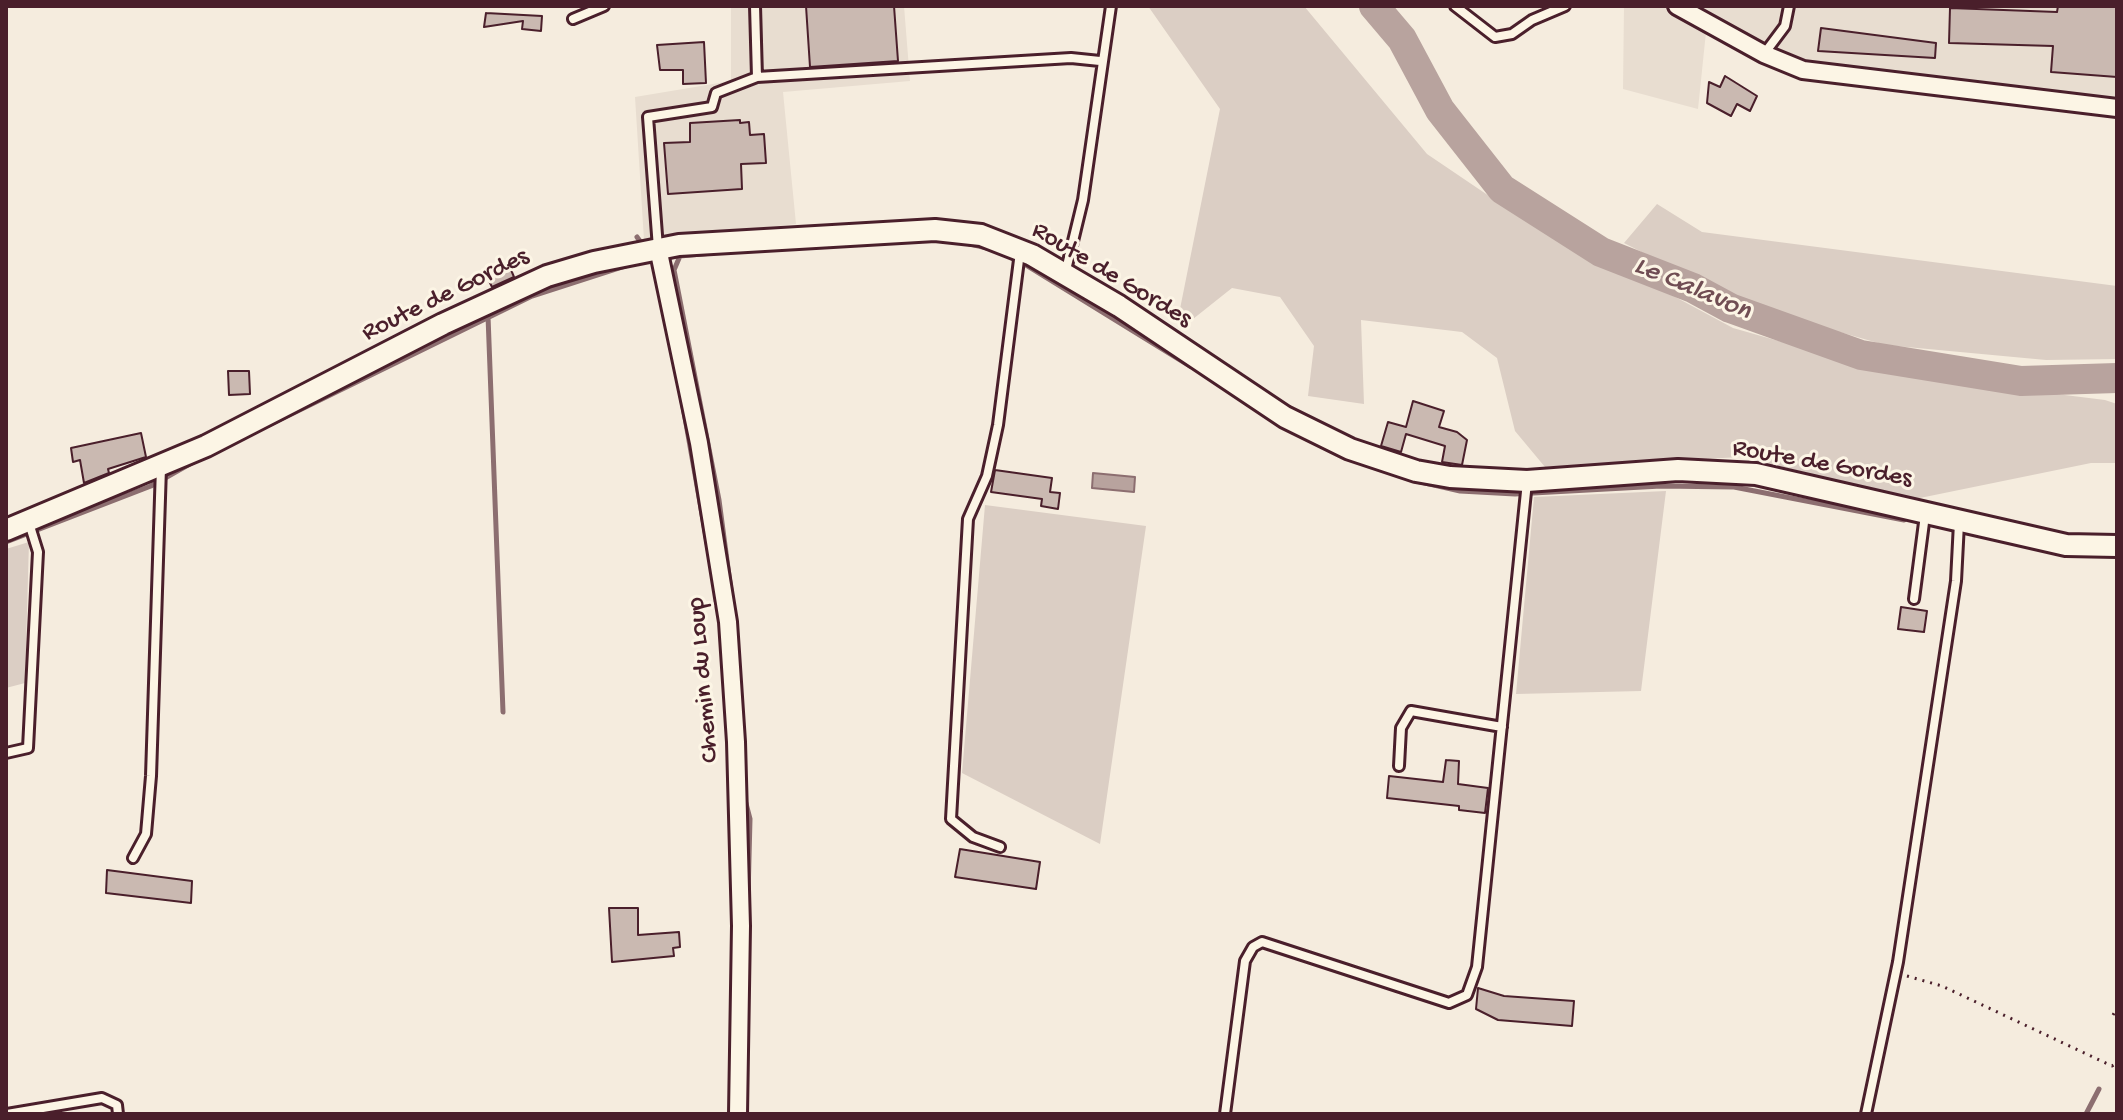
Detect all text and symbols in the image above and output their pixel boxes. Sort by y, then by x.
street label: Route de Gordes [1025,216,1197,336]
street label: Route de Gordes [358,242,534,350]
water label: Le Calavon [1628,250,1756,330]
street label: Route de Gordes [1730,434,1914,496]
street label: Chemin du Loup [682,596,728,764]

